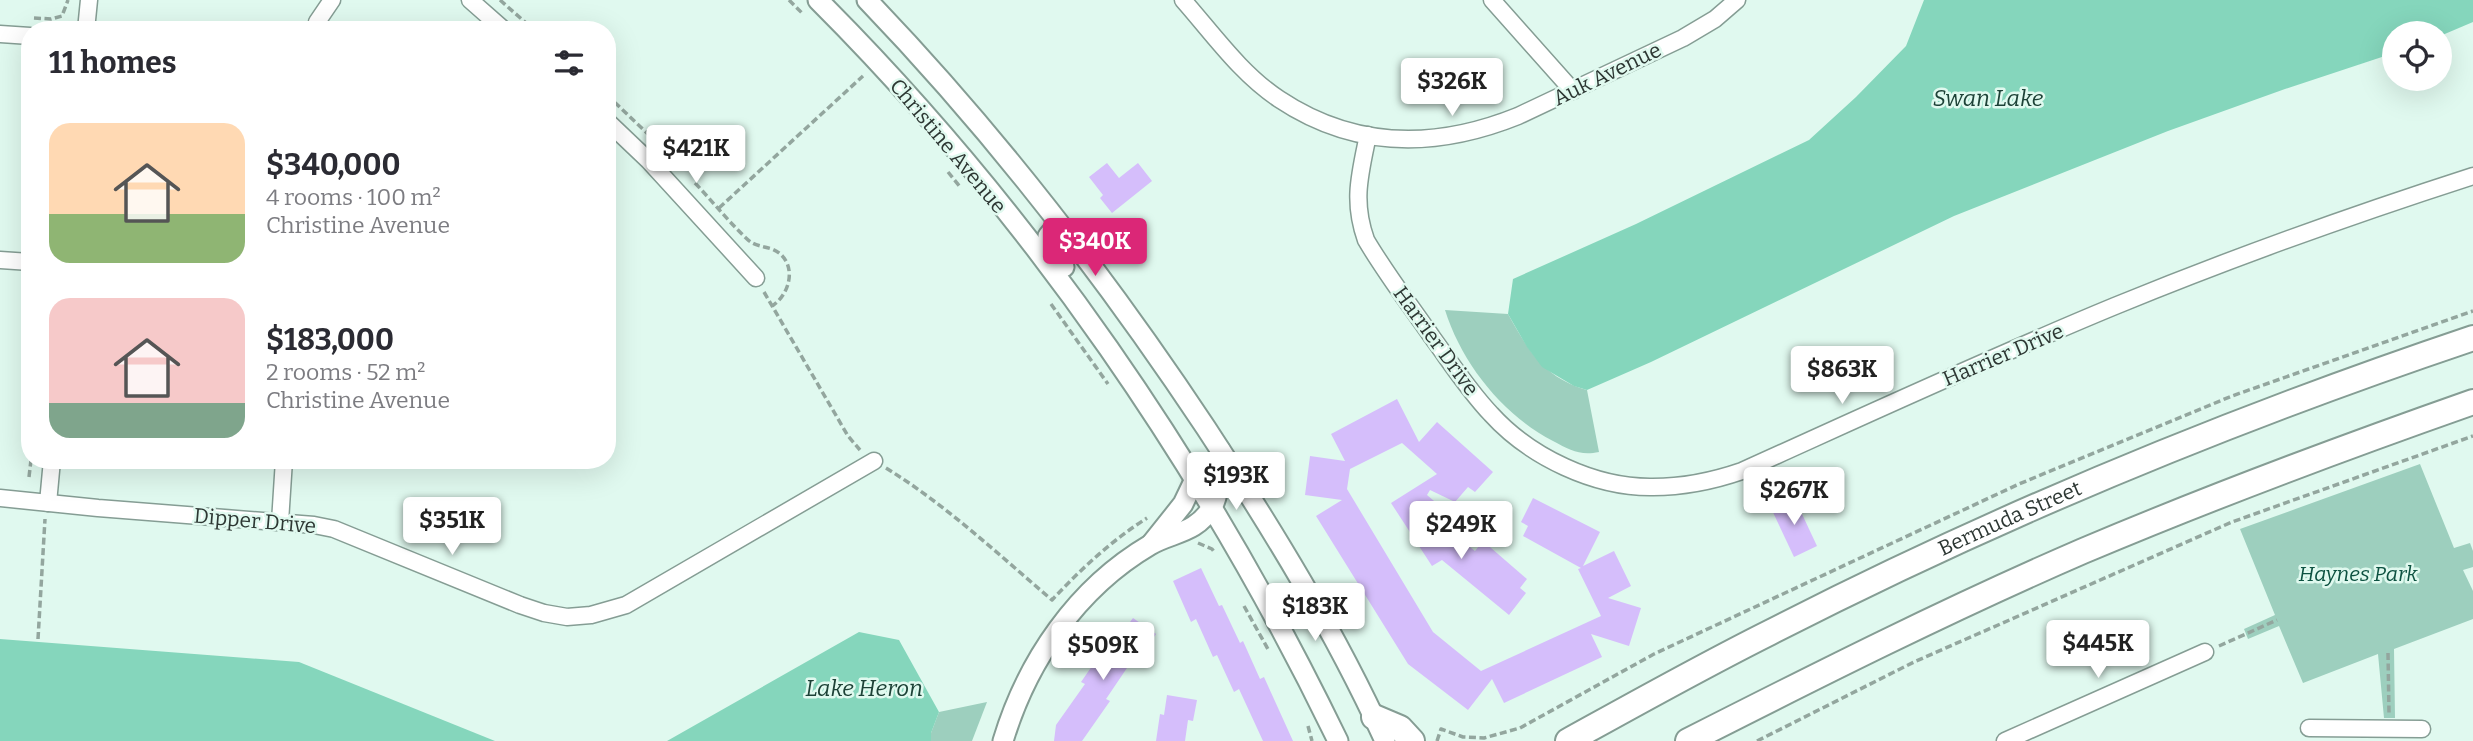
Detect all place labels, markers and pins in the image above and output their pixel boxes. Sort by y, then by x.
pin: $326K [1403,58,1501,118]
pin: $421K [647,125,745,185]
pin: $340K [1046,218,1144,278]
pin: $863K [1793,346,1891,406]
pin: $193K [1187,452,1285,512]
pin: $267K [1745,468,1843,527]
pin: $351K [403,498,501,557]
pin: $249K [1412,502,1510,561]
pin: $183K [1266,584,1364,643]
pin: $445K [2049,620,2147,680]
pin: $509K [1054,622,1152,682]

